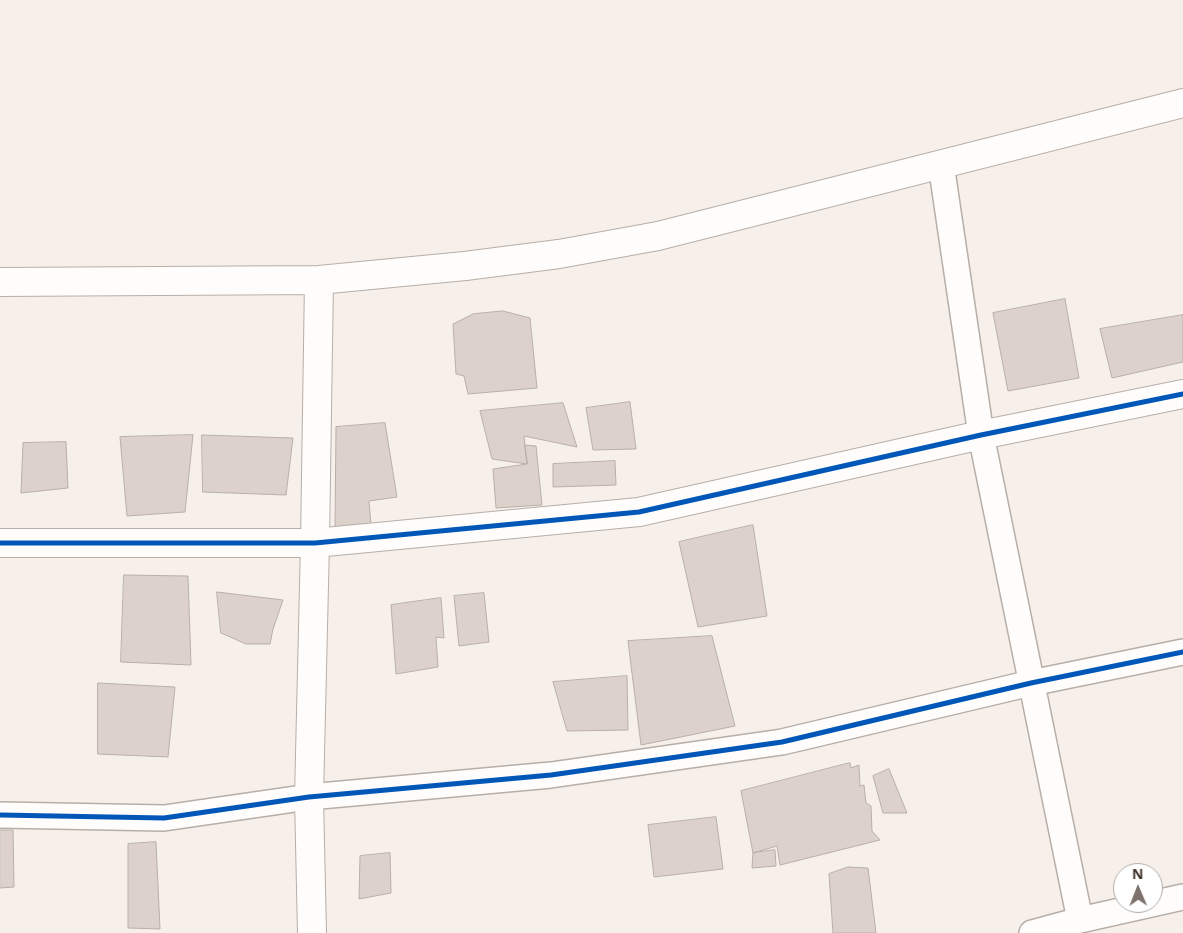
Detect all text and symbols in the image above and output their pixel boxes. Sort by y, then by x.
north arrow [1113,863,1163,913]
text: N [1132,864,1144,883]

